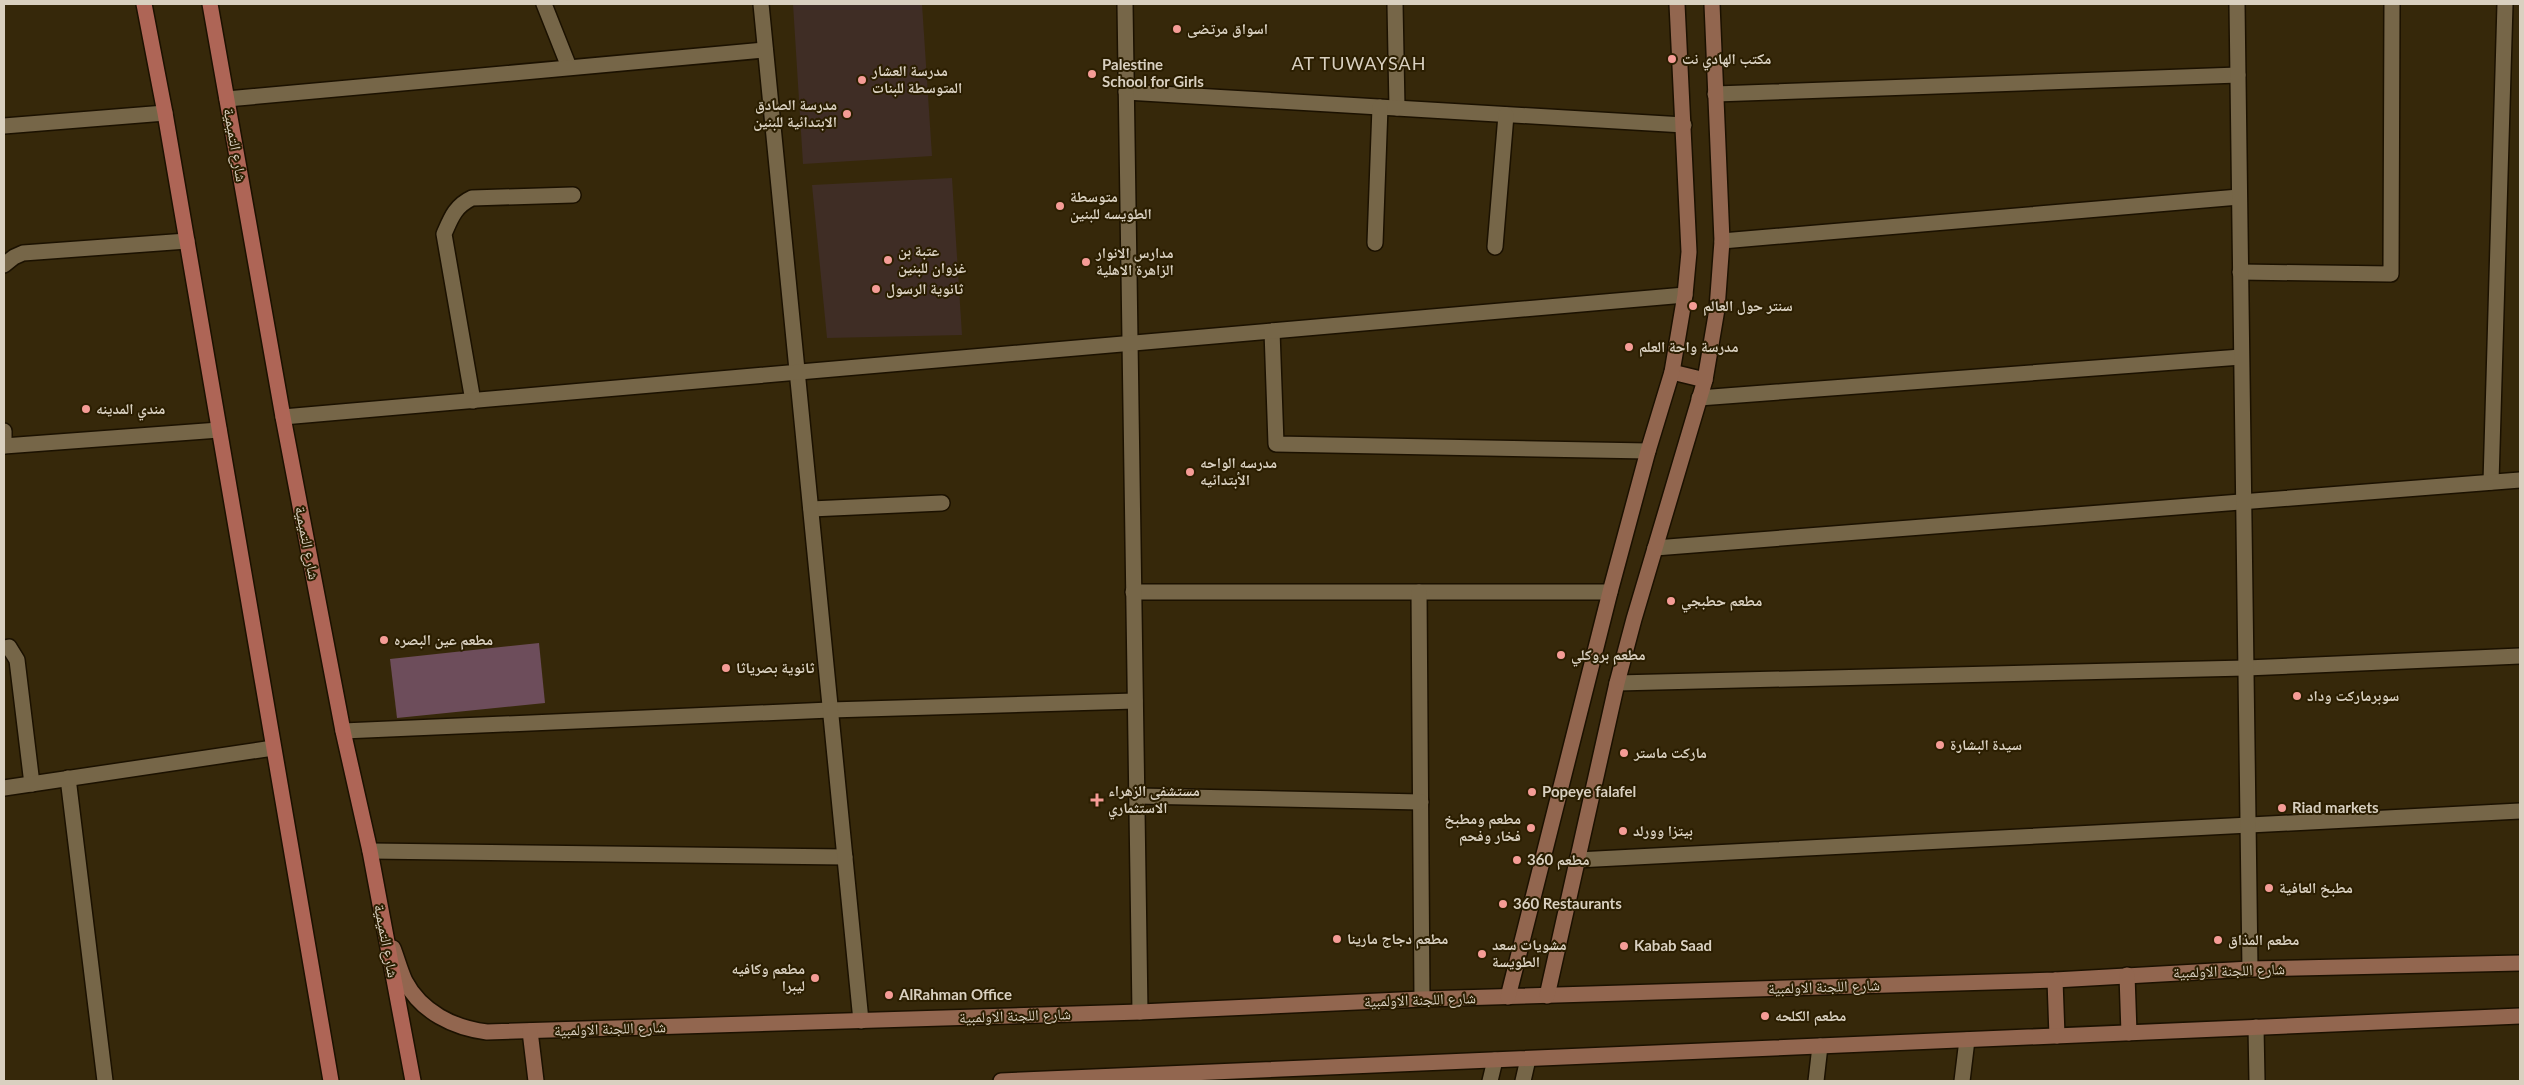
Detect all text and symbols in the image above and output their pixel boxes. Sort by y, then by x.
place label: اسواق مرتضى [1187,19,1268,38]
marker: اسواق مرتضى [1171,23,1183,35]
place label: مكتب الهادي نت [1682,49,1771,71]
district label: AT TUWAYSAH [1291,52,1427,74]
marker: مكتب الهادي نت [1666,53,1678,65]
place label: Palestine School for Girls [1102,55,1204,90]
place label: مدرسة العشار المتوسطة للبنات [871,61,962,97]
marker: Palestine School for Girls [1086,68,1098,80]
marker: مدرسة العشار المتوسطة للبنات [856,74,868,86]
place label: مدرسة الصادق الابتدائية للبنين [753,95,837,131]
street label: شارع التميمية [219,107,251,184]
marker: مدرسة الصادق الابتدائية للبنين [841,108,853,120]
place label: متوسطة الطويسه للبنين [1070,187,1152,223]
marker: متوسطة الطويسه للبنين [1054,200,1066,212]
place label: عتبة بن غزوان للبنين [898,241,966,277]
place label: مدارس الانوار الزاهرة الاهلية [1095,243,1174,278]
marker: عتبة بن غزوان للبنين [882,254,894,266]
marker: مدارس الانوار الزاهرة الاهلية [1080,256,1092,268]
place label: ثانوية الرسول [886,279,964,298]
marker: ثانوية الرسول [870,283,882,295]
place label: سنتر حول العالم [1703,296,1793,316]
marker: سنتر حول العالم [1687,300,1699,312]
place label: مدرسة واحة العلم [1639,337,1738,357]
marker: مدرسة واحة العلم [1623,341,1635,353]
place label: مندي المدينه [96,399,165,421]
marker: مندي المدينه [80,403,92,415]
place label: مدرسه الواحه الأبتدائيه [1200,453,1277,489]
marker: مدرسه الواحه الأبتدائيه [1184,466,1196,478]
street label: شارع التميمية [290,505,324,582]
place label: مطعم حطبجي [1681,591,1762,613]
marker: مطعم حطبجي [1665,595,1677,607]
place label: مطعم عين البصره [394,630,493,650]
marker: مطعم عين البصره [378,634,390,646]
place label: مطعم بروكلي [1571,645,1646,667]
marker: مطعم بروكلي [1555,649,1567,661]
place label: ثانوية بصرياثا [736,658,815,677]
marker: ثانوية بصرياثا [720,662,732,674]
place label: سوبرماركت وداد [2307,686,2399,705]
marker: سوبرماركت وداد [2291,690,2303,702]
place label: سيدة البشارة [1950,735,2022,754]
marker: سيدة البشارة [1934,739,1946,751]
place label: ماركت ماستر [1633,743,1707,761]
marker: ماركت ماستر [1618,747,1630,759]
place label: مستشفى الزهراء الاستثماري [1108,781,1200,820]
place label: Popeye falafel [1542,782,1636,800]
marker: Popeye falafel [1526,786,1538,798]
marker: مستشفى الزهراء الاستثماري [1090,793,1104,807]
place label: Riad markets [2292,798,2379,816]
marker: Riad markets [2276,802,2288,814]
place label: مطعم ومطبخ فخار وفحم [1444,809,1521,846]
place label: بيتزا وورلد [1633,821,1693,840]
marker: مطعم ومطبخ فخار وفحم [1525,822,1537,834]
marker: بيتزا وورلد [1617,825,1629,837]
place label: مطعم 360 [1527,850,1590,870]
marker: مطعم 360 [1511,854,1523,866]
place label: مطبخ العافية [2279,878,2353,898]
marker: مطبخ العافية [2263,882,2275,894]
place label: 360 Restaurants [1513,894,1622,912]
marker: 360 Restaurants [1497,898,1509,910]
street label: شارع التميمية [369,903,403,980]
place label: مطعم دجاج مارينا [1347,929,1448,949]
place label: مطعم المذاق [2228,930,2299,950]
marker: مطعم دجاج مارينا [1331,933,1343,945]
marker: مطعم المذاق [2212,934,2224,946]
place label: مشويات سعد الطويسة [1492,935,1567,970]
place label: Kabab Saad [1634,936,1712,954]
marker: Kabab Saad [1618,940,1630,952]
marker: مشويات سعد الطويسة [1476,948,1488,960]
place label: مطعم وكافيه ليبرا [731,959,805,995]
street label: شارع اللجنة الاولمبية [2173,959,2285,983]
marker: مطعم وكافيه ليبرا [809,972,821,984]
street label: شارع اللجنة الاولمبية [1768,975,1880,999]
place label: AlRahman Office [898,985,1012,1003]
street label: شارع اللجنة الاولمبية [1364,988,1476,1012]
marker: AlRahman Office [883,989,895,1001]
street label: شارع اللجنة الاولمبية [959,1004,1071,1028]
place label: مطعم الكلحه [1775,1006,1846,1026]
marker: مطعم الكلحه [1759,1010,1771,1022]
street label: شارع اللجنة الاولمبية [554,1017,666,1041]

